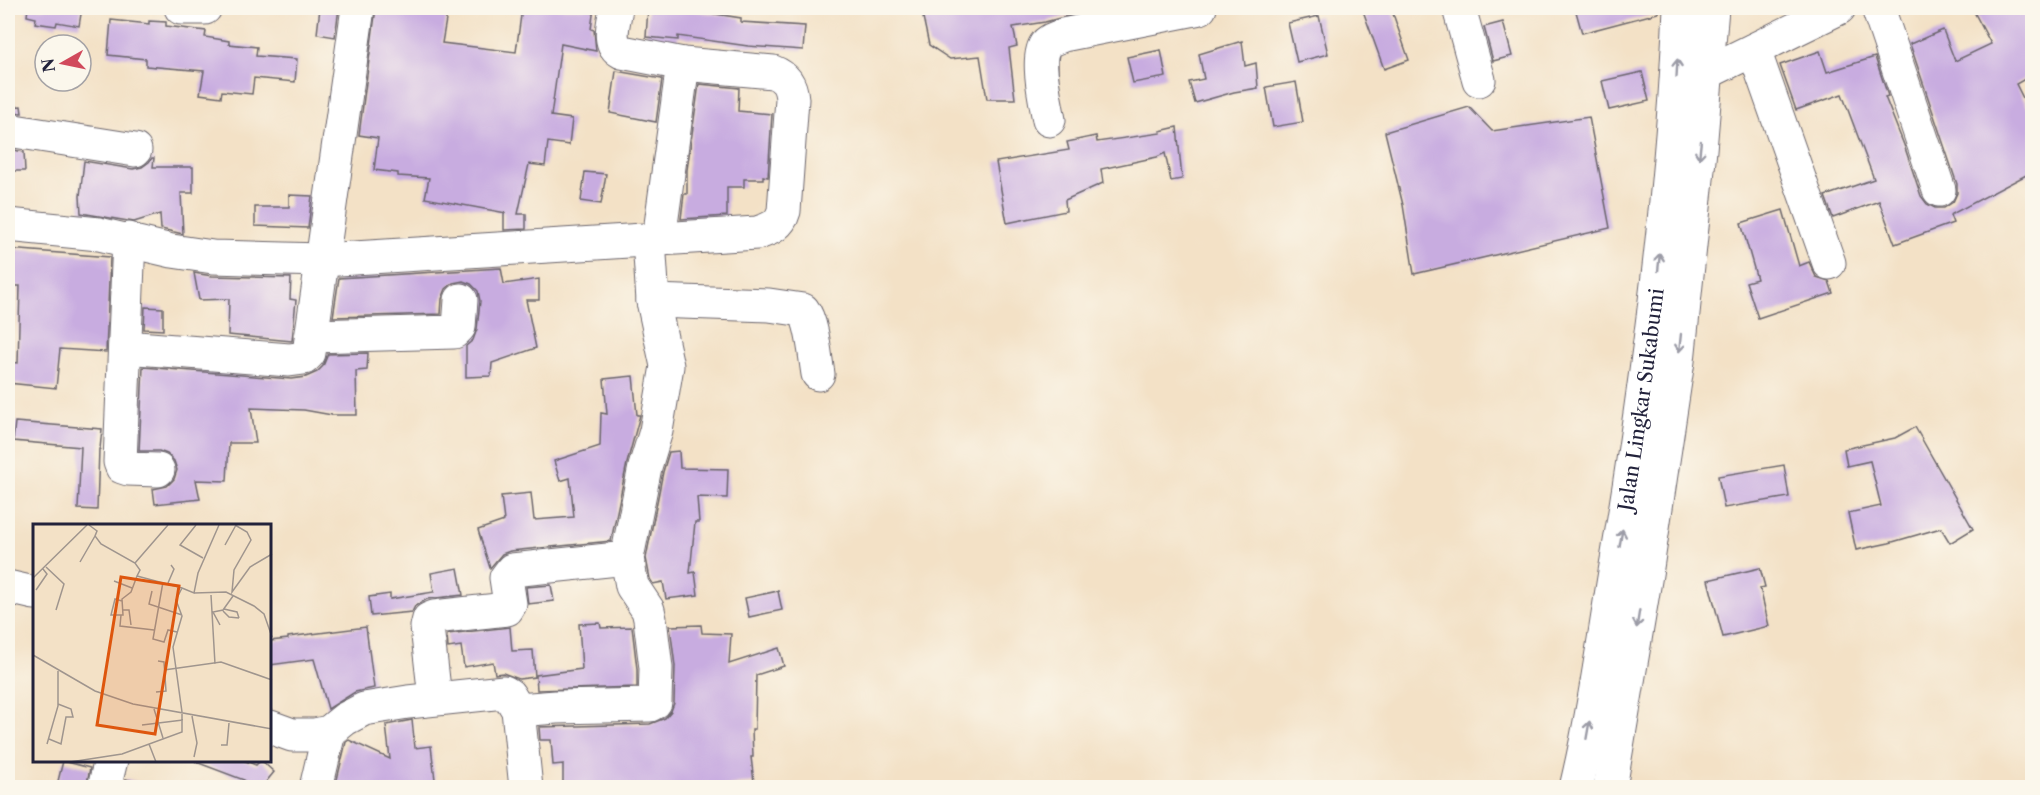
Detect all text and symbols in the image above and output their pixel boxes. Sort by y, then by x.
north arrow [33,33,93,93]
text: N [37,57,59,74]
one-way arrow [1672,58,1683,78]
one-way arrow [1694,139,1705,159]
one-way arrow [1654,252,1665,272]
street label: Jalan Lingkar Sukabumi [1613,287,1669,515]
one-way arrow [1674,333,1685,353]
inset map [33,524,272,762]
one-way arrow [1616,529,1627,548]
one-way arrow [1632,609,1643,629]
one-way arrow [1583,721,1594,741]

